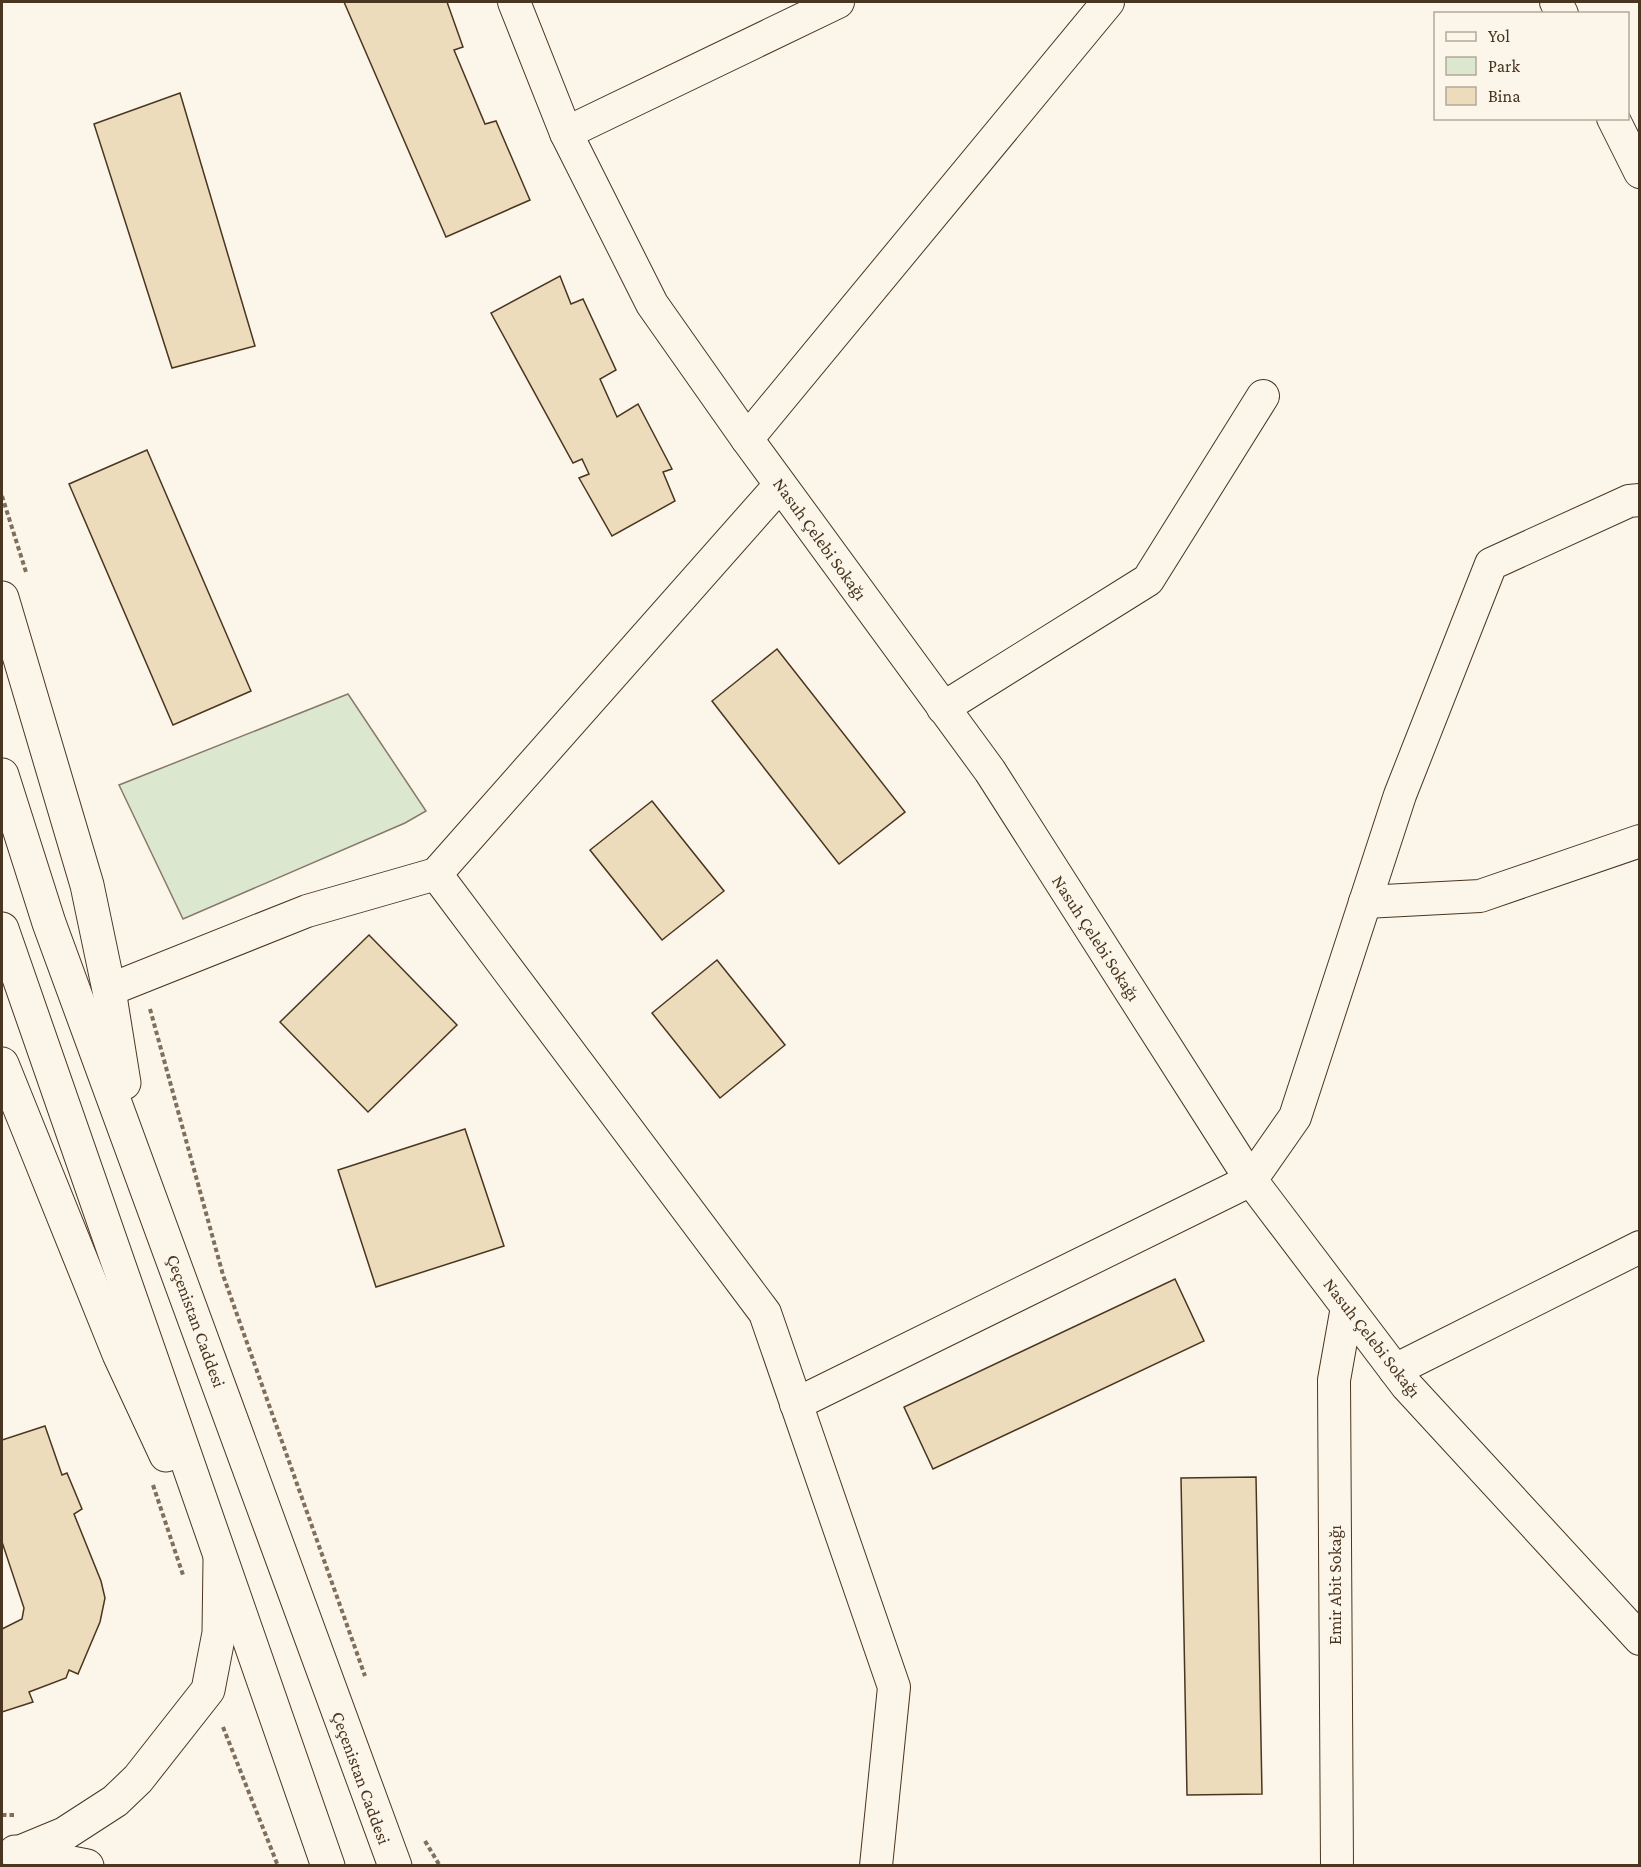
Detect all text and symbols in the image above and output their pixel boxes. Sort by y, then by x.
legend [1434,12,1629,120]
text: Yol [1488,26,1510,46]
text: Park [1488,56,1520,76]
text: Bina [1488,86,1521,106]
street label: Nasuh Çelebi Sokağı [769,474,871,604]
street label: Nasuh Çelebi Sokağı [1048,871,1144,1005]
street label: Çeçenistan Caddesi [163,1252,229,1390]
street label: Nasuh Çelebi Sokağı [1319,1274,1425,1402]
street label: Emir Abit Sokağı [1325,1525,1345,1645]
street label: Çeçenistan Caddesi [328,1709,394,1847]

